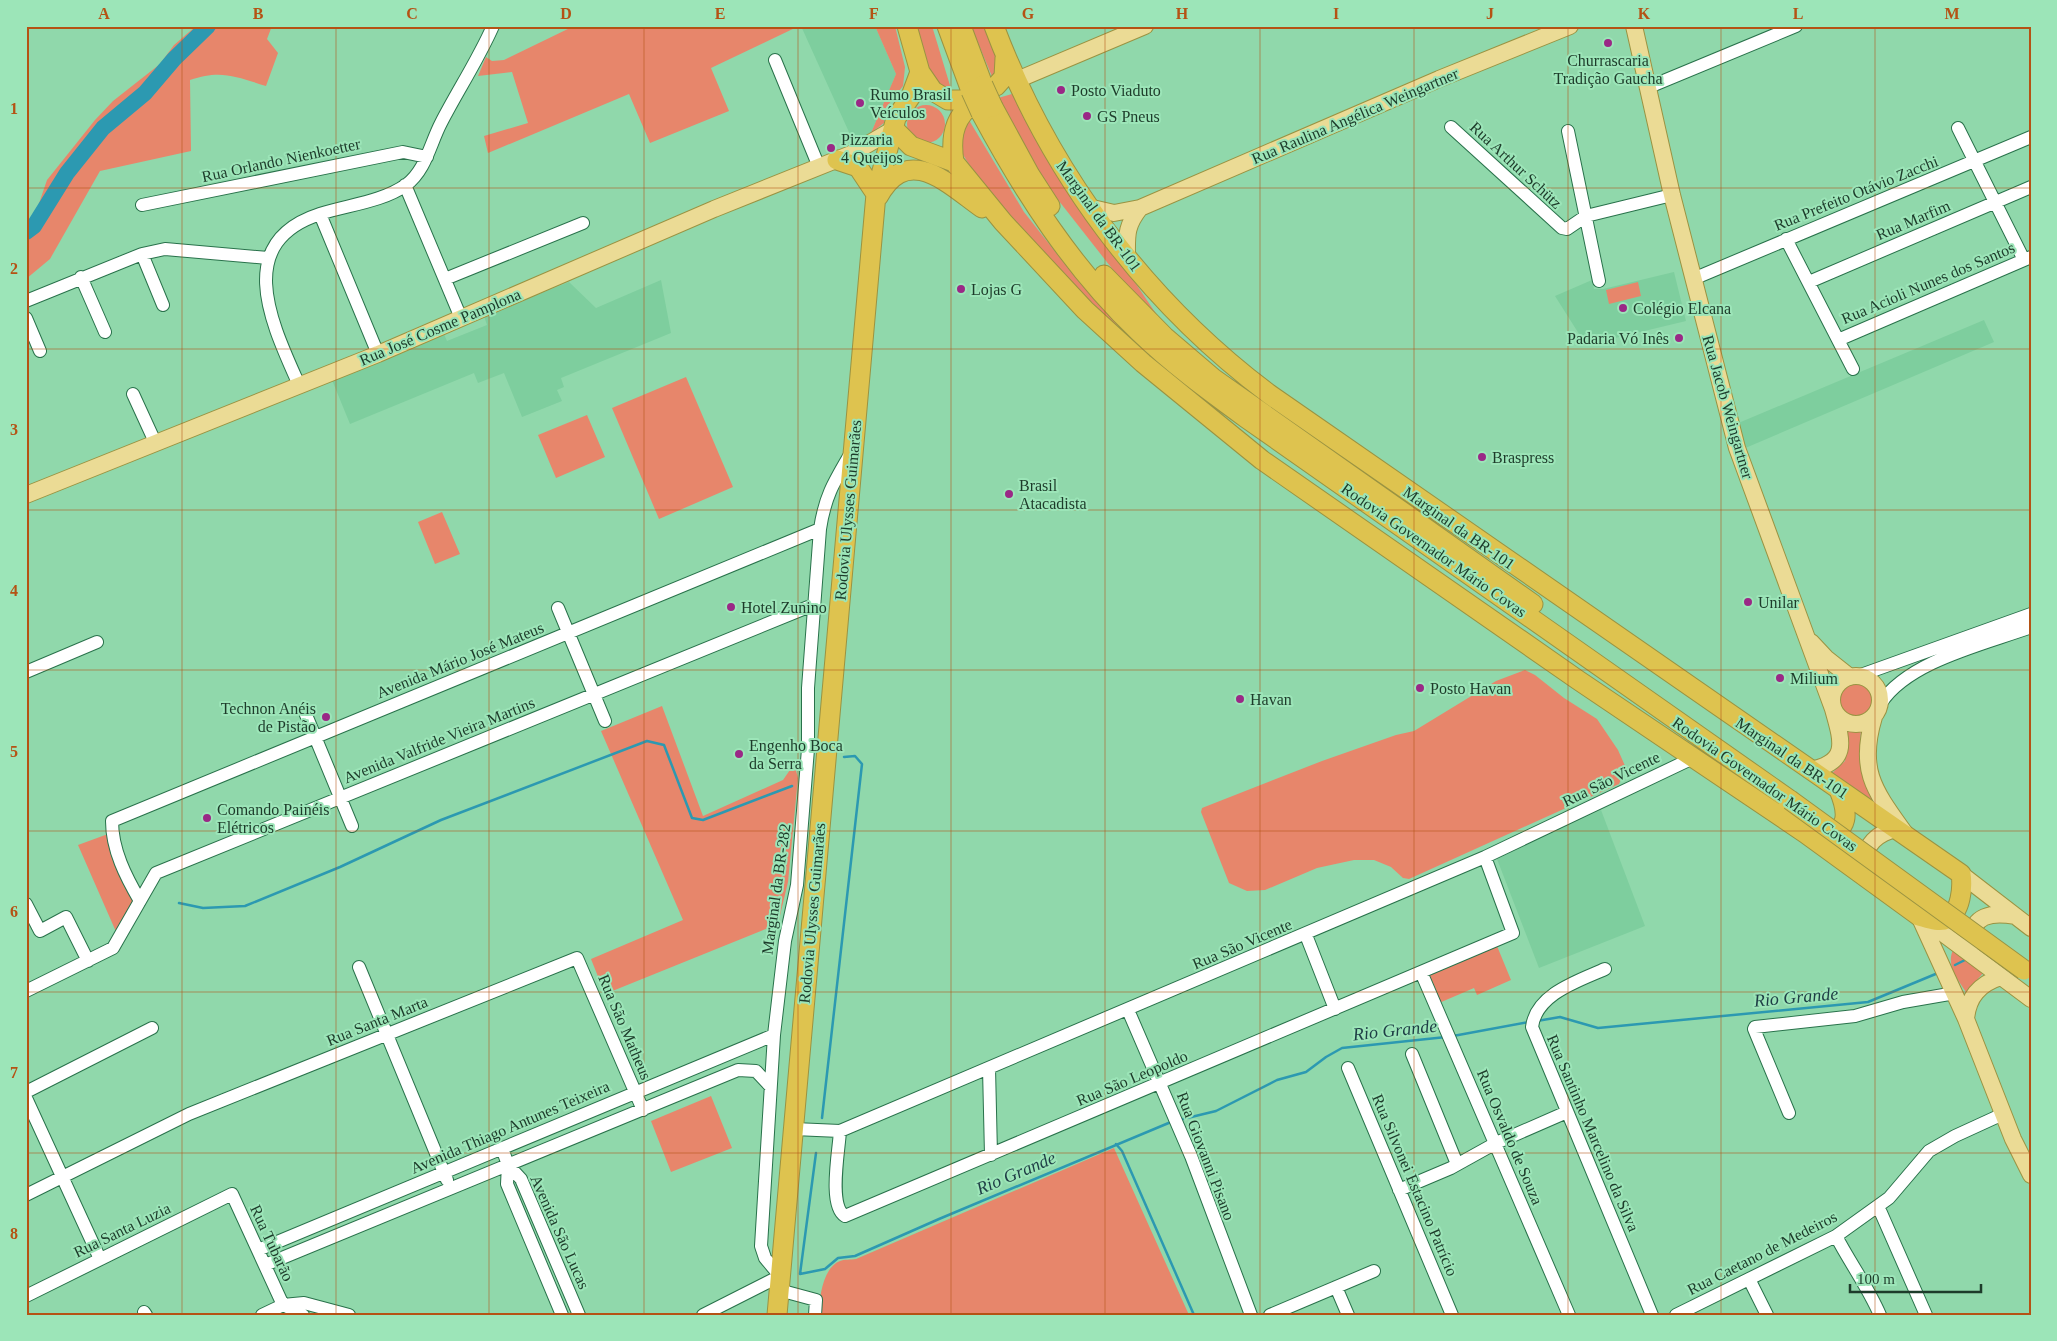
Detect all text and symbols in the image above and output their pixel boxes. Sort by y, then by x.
text: A [98,5,110,22]
text: B [253,5,264,22]
text: C [406,5,418,22]
text: D [560,5,572,22]
text: E [715,5,725,22]
text: F [869,5,879,22]
text: G [1022,5,1035,22]
text: H [1176,5,1189,22]
text: I [1333,5,1339,22]
text: J [1486,5,1494,22]
text: K [1638,5,1651,22]
text: L [1793,5,1803,22]
text: M [1944,5,1960,22]
marker: Churrascaria Tradição Gaucha [1602,37,1614,49]
place label: Churrascaria Tradição Gaucha [1553,52,1663,88]
street label: Rua Raulina Angélica Weingartner [1249,64,1462,168]
place label: Posto Viaduto [1071,82,1161,99]
marker: Posto Viaduto [1055,84,1067,96]
place label: Rumo Brasil Veículos [870,86,952,121]
marker: Rumo Brasil Veículos [854,97,866,109]
text: 1 [10,100,18,117]
place label: GS Pneus [1097,108,1160,125]
marker: GS Pneus [1081,110,1093,122]
street label: Rua Arthur Schütz [1467,118,1565,212]
place label: Pizzaria 4 Queijos [841,131,903,167]
street label: Rua Orlando Nienkoetter [200,135,363,185]
marker: Pizzaria 4 Queijos [825,142,837,154]
street label: Rua Prefeito Otávio Zacchi [1771,152,1941,234]
street label: Marginal da BR-101 [1052,158,1145,275]
street label: Rua Marfim [1873,197,1953,243]
street label: Rua Acioli Nunes dos Santos [1839,239,2017,327]
text: 2 [10,260,18,277]
place label: Lojas G [971,281,1023,299]
marker: Lojas G [955,283,967,295]
street label: Rua José Cosme Pamplona [357,285,524,370]
place label: Colégio Elcana [1633,300,1731,318]
marker: Colégio Elcana [1617,302,1629,314]
place label: Padaria Vó Inês [1567,330,1669,347]
marker: Padaria Vó Inês [1673,332,1685,344]
street label: Rua Jacob Weingartner [1698,333,1757,482]
street label: Rodovia Ulysses Guimarães [832,419,865,601]
text: 3 [10,421,18,438]
place label: Braspress [1492,449,1554,467]
marker: Braspress [1476,451,1488,463]
place label: Brasil Atacadista [1019,477,1087,512]
street label: Rodovia Governador Mário Covas [1338,479,1530,621]
street label: Marginal da BR-101 [1399,483,1518,574]
marker: Brasil Atacadista [1003,488,1015,500]
text: 4 [10,582,18,599]
place label: Unilar [1758,594,1800,611]
marker: Unilar [1742,596,1754,608]
place label: Hotel Zunino [741,599,827,616]
marker: Hotel Zunino [725,601,737,613]
street label: Avenida Mário José Mateus [374,619,546,701]
place label: Milium [1790,670,1839,687]
marker: Milium [1774,672,1786,684]
place label: Posto Havan [1430,680,1511,697]
marker: Posto Havan [1414,682,1426,694]
place label: Havan [1250,691,1292,708]
marker: Havan [1234,693,1246,705]
street label: Avenida Valfride Vieira Martins [341,694,537,786]
place label: Technon Anéis de Pistão [221,700,316,735]
marker: Technon Anéis de Pistão [320,711,332,723]
street label: Rodovia Governador Mário Covas [1669,713,1861,855]
street label: Marginal da BR-101 [1732,714,1852,803]
place label: Engenho Boca da Serra [749,737,843,772]
text: 5 [10,743,18,760]
marker: Engenho Boca da Serra [733,748,745,760]
street label: Rua São Vicente [1560,748,1662,810]
place label: Comando Painéis Elétricos [217,801,329,836]
marker: Comando Painéis Elétricos [201,812,213,824]
street label: Marginal da BR-282 [758,822,795,956]
street label: Rodovia Ulysses Guimarães [796,822,829,1004]
text: 6 [10,903,18,920]
street label: Rua São Vicente [1190,915,1294,973]
street label: Rua São Matheus [595,972,655,1082]
water label: Rio Grande [1752,983,1839,1011]
street label: Rua Santa Marta [324,993,430,1049]
water label: Rio Grande [1351,1016,1438,1044]
street label: Rua Santinho Marcelino da Silva [1544,1032,1642,1234]
street label: Rua São Leopoldo [1074,1047,1191,1110]
text: 7 [10,1064,18,1081]
street label: Rua Osvaldo de Souza [1474,1067,1546,1207]
street label: Avenida Thiago Antunes Teixeira [408,1077,612,1178]
street label: Rua Giovanni Pisano [1174,1089,1238,1223]
street label: Rua Silvonei Estacino Patrício [1369,1091,1461,1279]
water label: Rio Grande [972,1147,1059,1199]
street label: Avenida São Lucas [527,1172,593,1292]
street label: Rua Santa Luzia [71,1199,173,1261]
street label: Rua Tubarão [247,1202,297,1284]
street label: Rua Caetano de Medeiros [1684,1208,1840,1298]
text: 8 [10,1225,18,1242]
scale bar [1850,1261,1981,1293]
text: 100 m [1857,1271,1895,1287]

